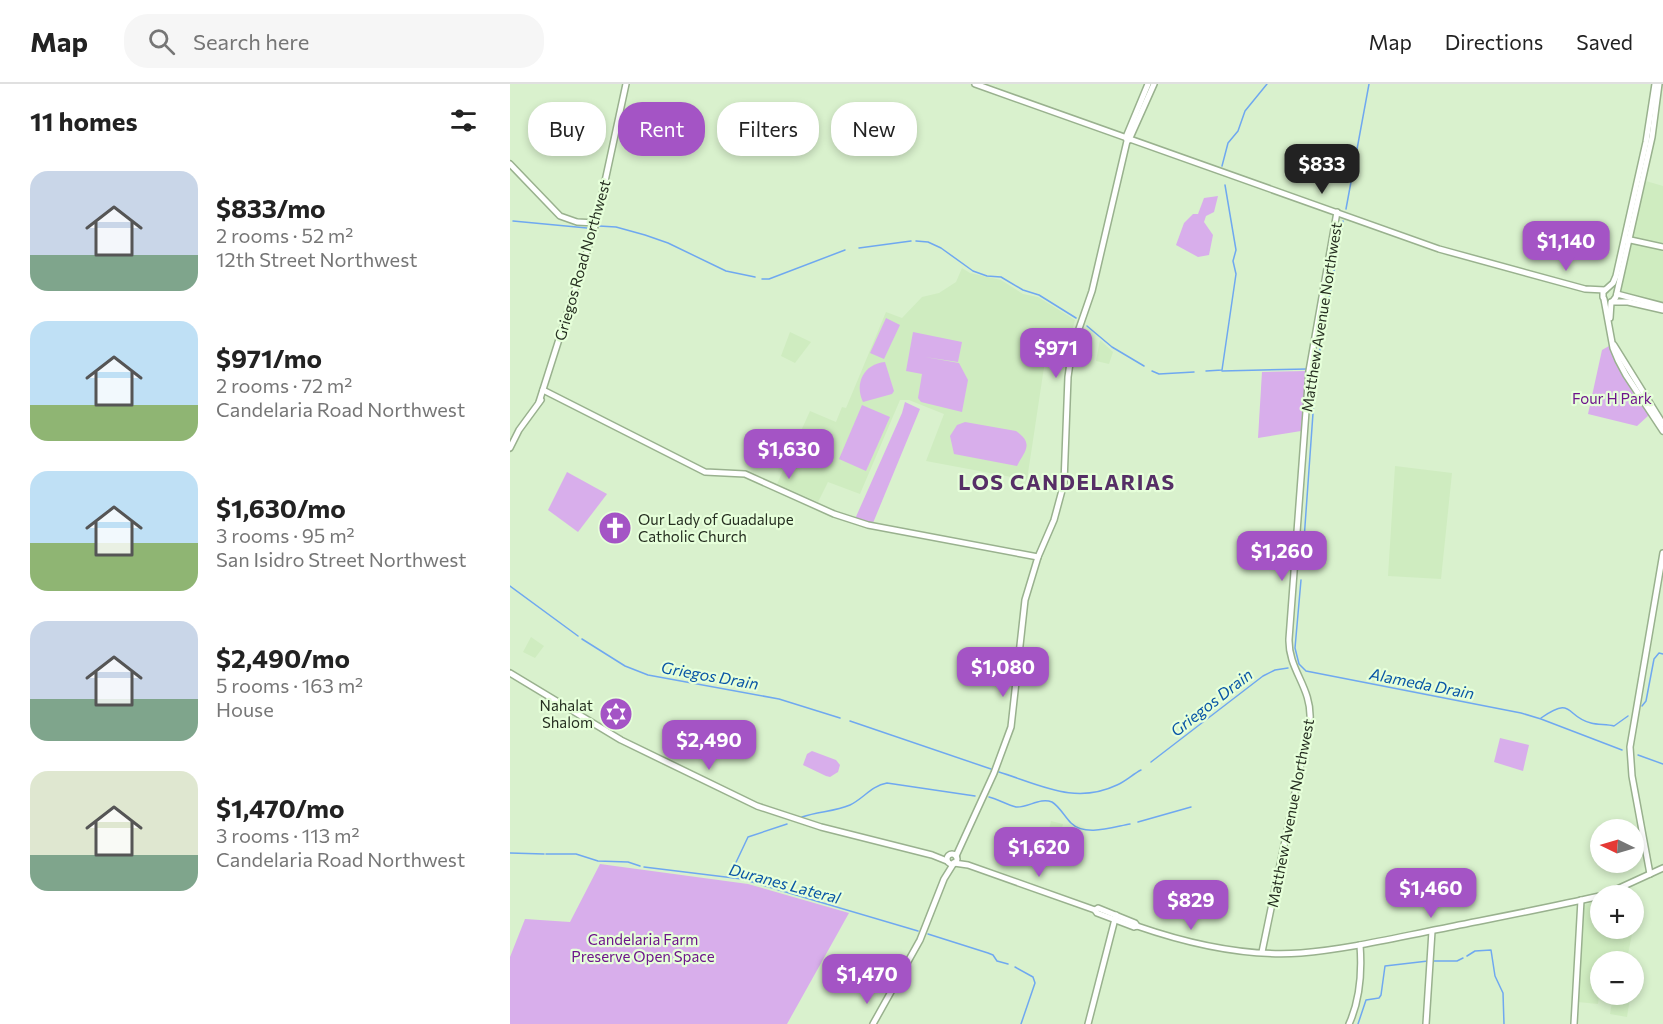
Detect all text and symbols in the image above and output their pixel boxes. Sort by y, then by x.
search box [124,14,544,68]
text: Map [30,24,88,58]
icon: search [145,25,178,58]
text: Search here [193,28,309,55]
text: Map [1369,29,1412,54]
text: Directions [1445,29,1543,54]
text: Saved [1576,29,1633,54]
chip: Buy [528,102,606,156]
chip: Rent [618,102,705,156]
chip: Filters [717,102,819,156]
chip: New [831,102,917,156]
icon: filters [447,104,480,137]
text: 11 homes [30,105,138,136]
pin: $833 [1286,144,1358,195]
text: $833 [1299,151,1345,175]
street label: Griegos Road Northwest [550,177,614,343]
text: $833/mo [216,192,326,223]
icon: home [78,195,150,267]
street label: Matthew Avenue Northwest [1297,221,1345,413]
pin: $1,140 [1517,221,1615,272]
text: 2 rooms · 52 m² [216,223,353,247]
text: $1,140 [1537,228,1595,252]
text: 12th Street Northwest [216,247,417,271]
pin: $971 [1020,328,1092,379]
text: $971 [1034,335,1078,359]
text: $971/mo [216,342,322,373]
icon: home [78,345,150,417]
text: 2 rooms · 72 m² [216,373,352,397]
park label: Four H Park [1572,389,1652,407]
text: Candelaria Road Northwest [216,397,465,421]
pin: $1,630 [740,429,838,480]
text: $1,630 [758,436,820,460]
district label: LOS CANDELARIAS [958,469,1176,494]
text: $1,630/mo [216,492,346,523]
icon: home [78,495,150,567]
church icon: Our Lady of Guadalupe Catholic Church [597,510,633,546]
place label: Our Lady of Guadalupe Catholic Church [638,510,794,545]
text: 3 rooms · 95 m² [216,523,355,547]
pin: $1,260 [1233,531,1331,582]
text: $1,260 [1251,538,1313,562]
text: San Isidro Street Northwest [216,547,467,571]
text: $2,490/mo [216,642,350,673]
icon: home [78,645,150,717]
pin: $1,080 [954,647,1052,698]
text: $1,080 [971,654,1035,678]
water label: Griegos Drain [660,657,760,693]
water label: Alameda Drain [1367,663,1476,702]
water label: Griegos Drain [1166,664,1256,740]
text: 5 rooms · 163 m² [216,673,363,697]
place label: Nahalat Shalom [540,696,593,731]
synagogue icon: Nahalat Shalom [598,696,634,732]
text: House [216,697,274,721]
street label: Matthew Avenue Northwest [1263,717,1317,909]
pin: $2,490 [660,720,758,771]
text: $2,490 [676,727,742,751]
text: $1,470/mo [216,792,344,823]
icon: home [78,795,150,867]
north arrow [1590,819,1644,873]
map controls [1590,819,1644,1005]
text: 3 rooms · 113 m² [216,823,360,847]
pin: $1,620 [990,827,1088,878]
text: $1,620 [1008,834,1070,858]
text: Candelaria Road Northwest [216,847,465,871]
water label: Duranes Lateral [727,859,844,907]
pin: $1,460 [1382,868,1480,919]
text: $1,460 [1399,875,1463,899]
pin: $829 [1155,880,1227,931]
button: + [1590,885,1644,939]
text: $829 [1167,887,1215,911]
park label: Candelaria Farm Preserve Open Space [571,930,715,965]
button: − [1590,951,1644,1005]
pin: $1,470 [818,954,916,1005]
text: $1,470 [836,961,898,985]

